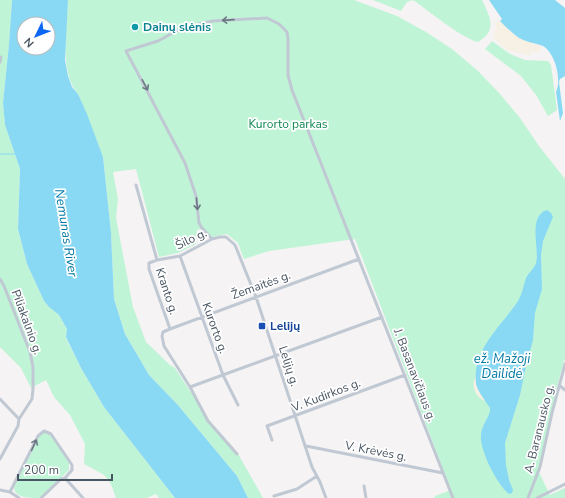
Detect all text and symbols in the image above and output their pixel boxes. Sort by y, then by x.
north arrow [16,16,56,56]
one-way arrow [222,17,235,24]
place label: Dainų slėnis [143,19,211,35]
marker: Dainų slėnis [130,22,140,32]
text: N [21,34,37,51]
one-way arrow [141,79,149,91]
park label: Kurorto parkas [248,116,328,132]
water label: Nemunas River [50,188,82,279]
one-way arrow [193,197,200,210]
street label: Šilo g. [173,225,209,253]
street label: Kranto g. [152,265,182,317]
street label: Žemaitės g. [229,267,293,303]
street label: Piliakalnio g. [8,287,46,357]
street label: Kurorto g. [198,300,232,356]
place label: Lelijų [270,318,300,334]
marker: Lelijų [257,321,267,331]
street label: J. Basanavičiaus g. [390,325,440,424]
street label: Lelijų g. [275,344,303,388]
water label: ež. Mažoji Dailidė [474,350,531,383]
street label: V. Kudirkos g. [288,374,363,416]
street label: A. Baranausko g. [520,383,558,475]
street label: V. Krėvės g. [343,437,408,465]
one-way arrow [31,439,38,451]
scale bar [18,456,112,482]
text: 200 m [24,462,59,478]

